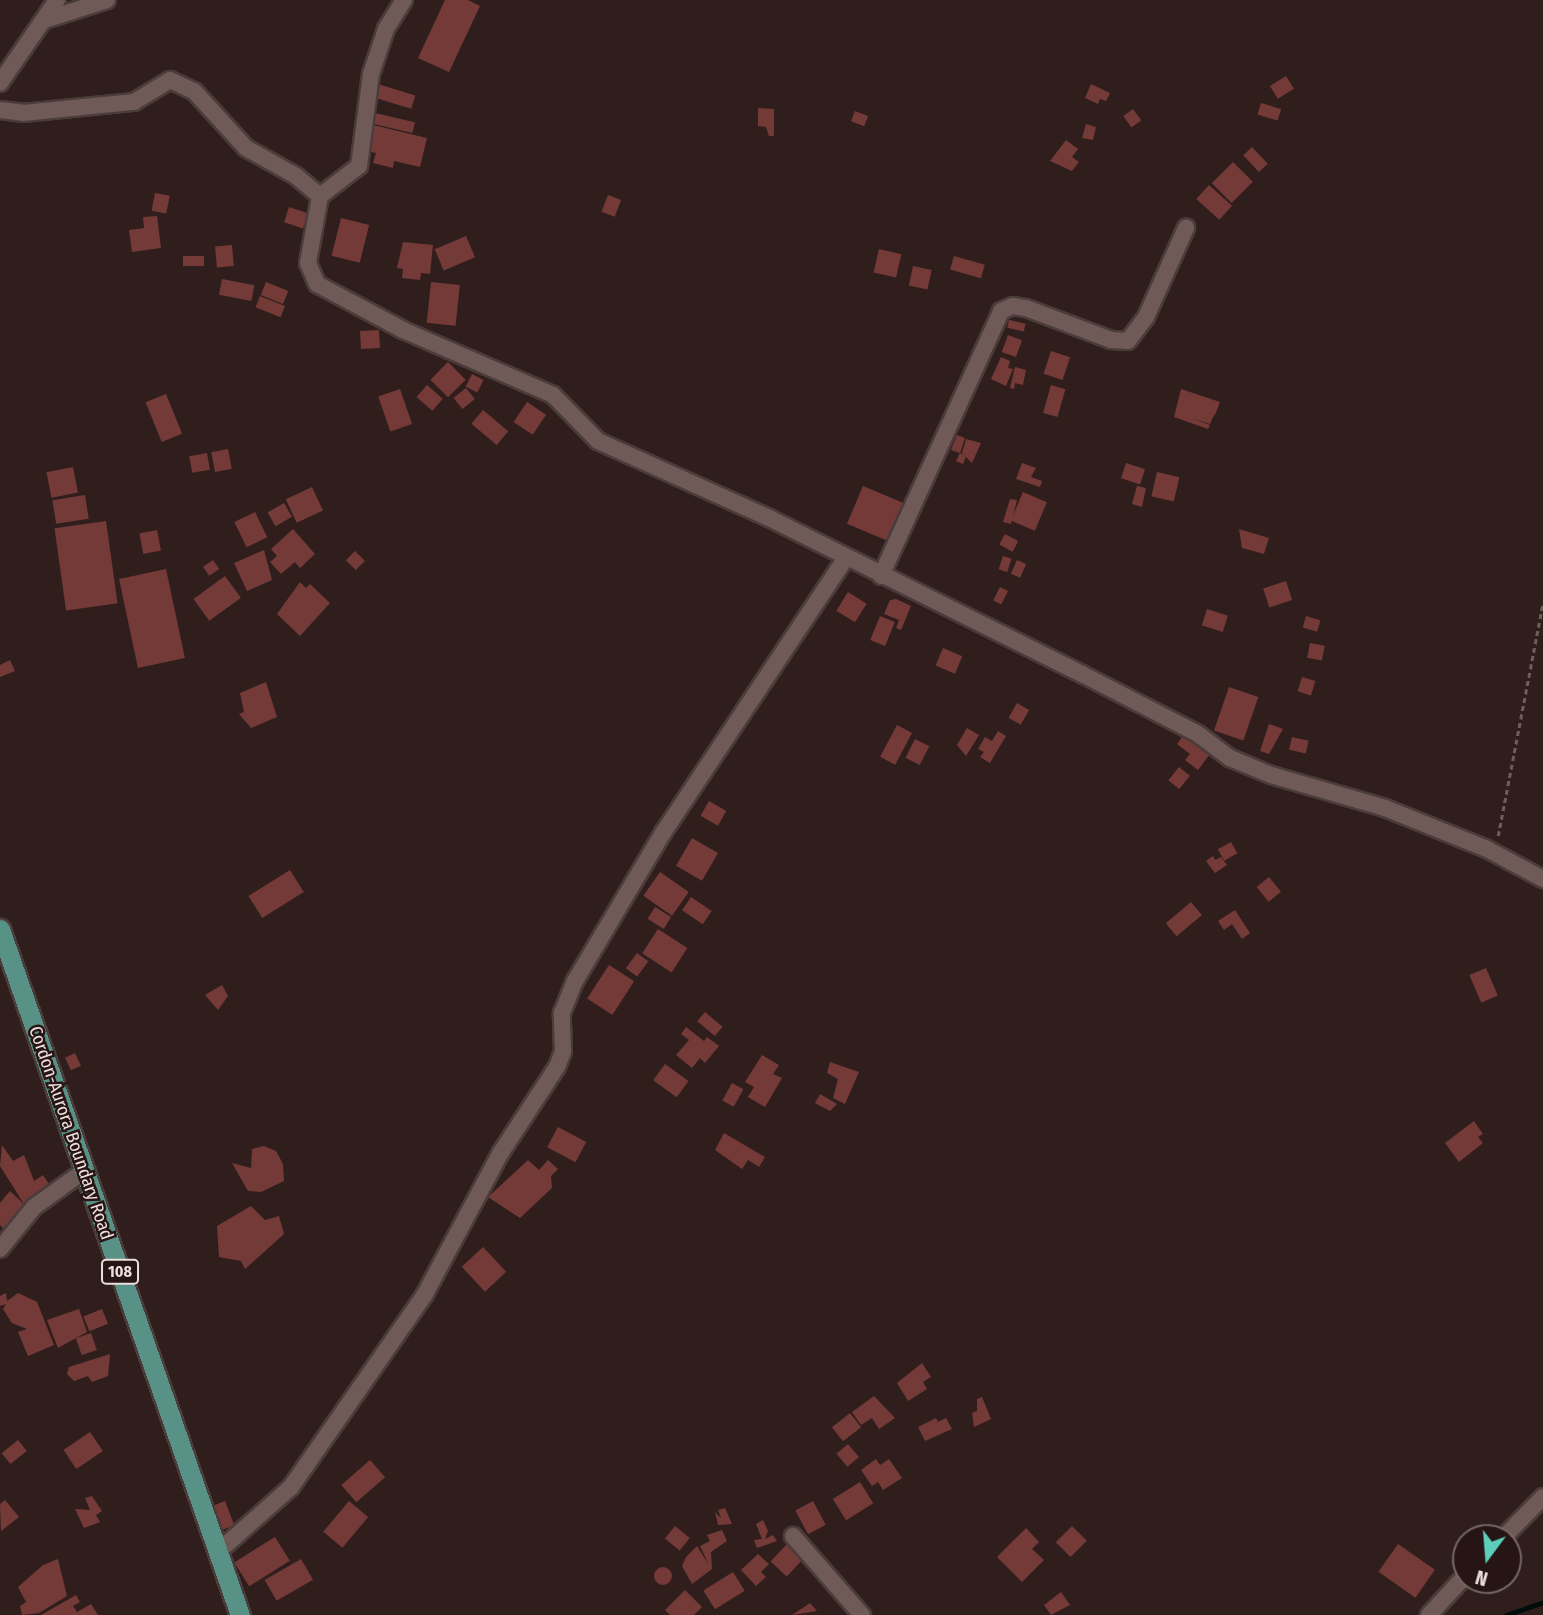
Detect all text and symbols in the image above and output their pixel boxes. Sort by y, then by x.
street label: Cordon-Aurora Boundary Road [24,1023,118,1243]
road number: 108 [101,1260,139,1284]
north arrow [1452,1524,1522,1594]
text: N [1473,1565,1490,1590]

